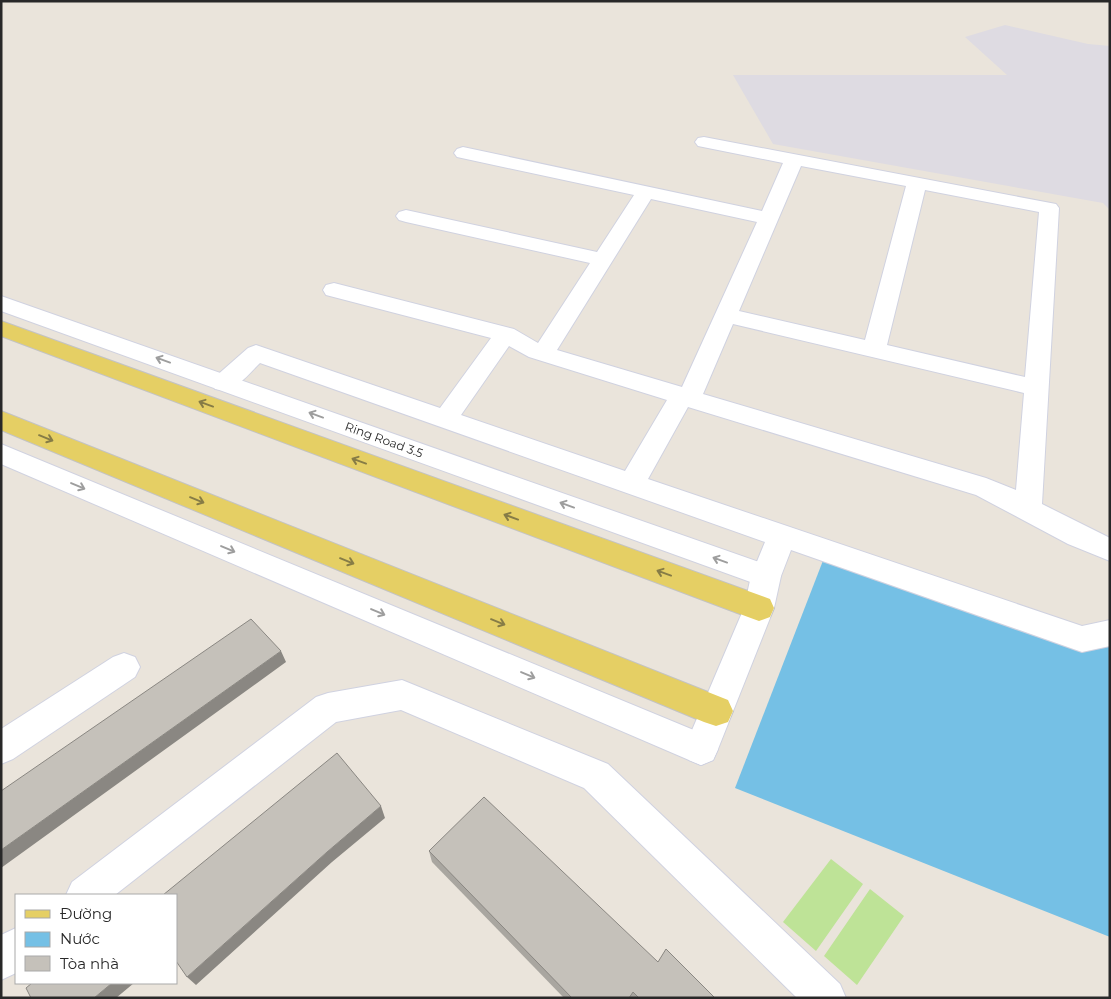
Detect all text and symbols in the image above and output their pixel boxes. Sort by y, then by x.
one-way arrow [155,355,171,364]
one-way arrow [199,399,215,408]
one-way arrow [308,410,324,419]
street label: Ring Road 3.5 [343,418,425,461]
one-way arrow [38,434,53,444]
one-way arrow [352,456,367,465]
one-way arrow [70,481,85,491]
one-way arrow [189,496,204,505]
one-way arrow [560,500,576,509]
one-way arrow [504,512,520,521]
one-way arrow [220,545,235,554]
one-way arrow [713,555,729,564]
one-way arrow [339,557,354,566]
one-way arrow [657,568,672,577]
one-way arrow [370,608,385,618]
one-way arrow [490,618,505,628]
one-way arrow [520,672,535,681]
legend [15,894,178,984]
text: Đường [60,904,112,923]
text: Nước [60,929,100,948]
text: Tòa nhà [60,954,119,973]

